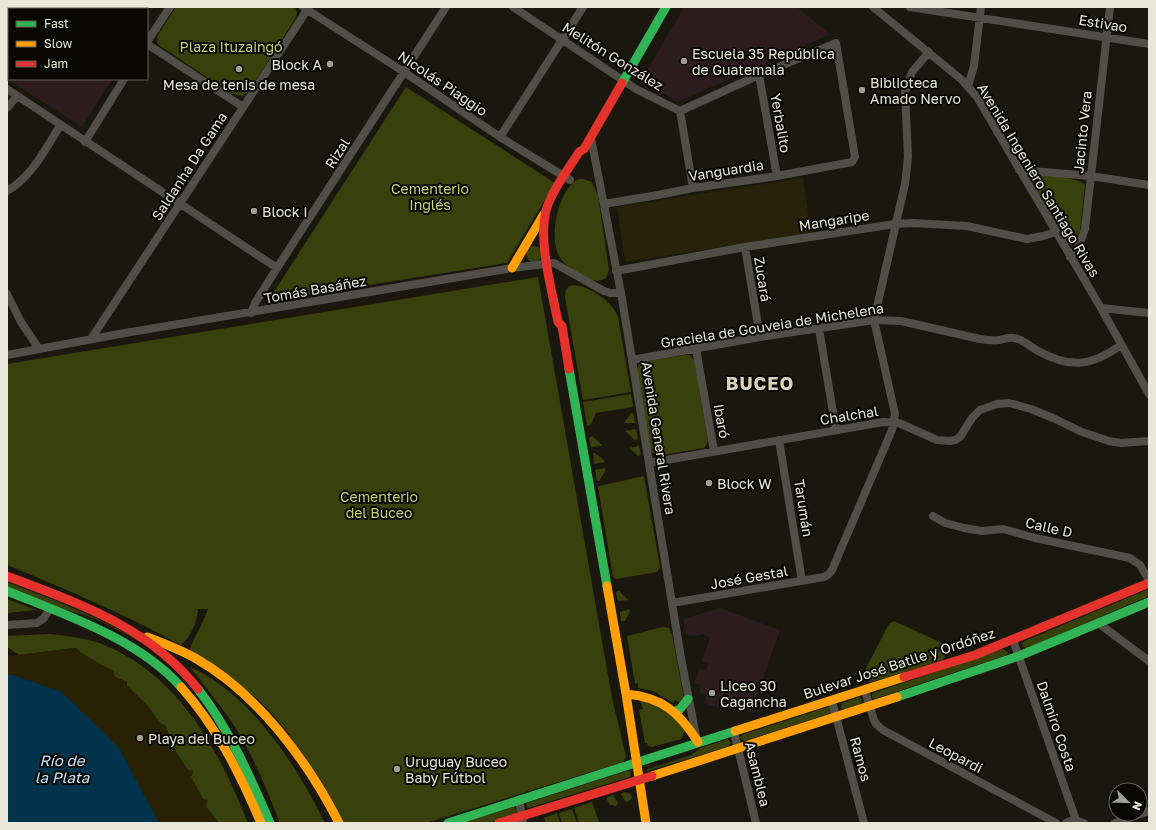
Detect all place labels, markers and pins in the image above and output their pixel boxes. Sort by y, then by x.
place label: Escuela 35 República de Guatemala [692,45,835,78]
place label: Block A [271,56,323,73]
marker: Escuela 35 República de Guatemala [679,56,689,66]
marker: Block A [325,59,335,69]
marker: Mesa de tenis de mesa [234,64,244,74]
place label: Biblioteca Amado Nervo [870,74,961,107]
place label: Mesa de tenis de mesa [163,76,315,93]
marker: Biblioteca Amado Nervo [857,85,867,95]
place label: Block I [262,203,308,220]
marker: Block I [249,206,259,216]
place label: Block W [717,475,772,492]
marker: Block W [704,478,714,488]
place label: Liceo 30 Cagancha [720,677,787,710]
marker: Liceo 30 Cagancha [707,688,717,698]
place label: Playa del Buceo [148,730,255,747]
marker: Playa del Buceo [135,733,145,743]
place label: Uruguay Buceo Baby Fútbol [405,753,507,786]
marker: Uruguay Buceo Baby Fútbol [392,764,402,774]

